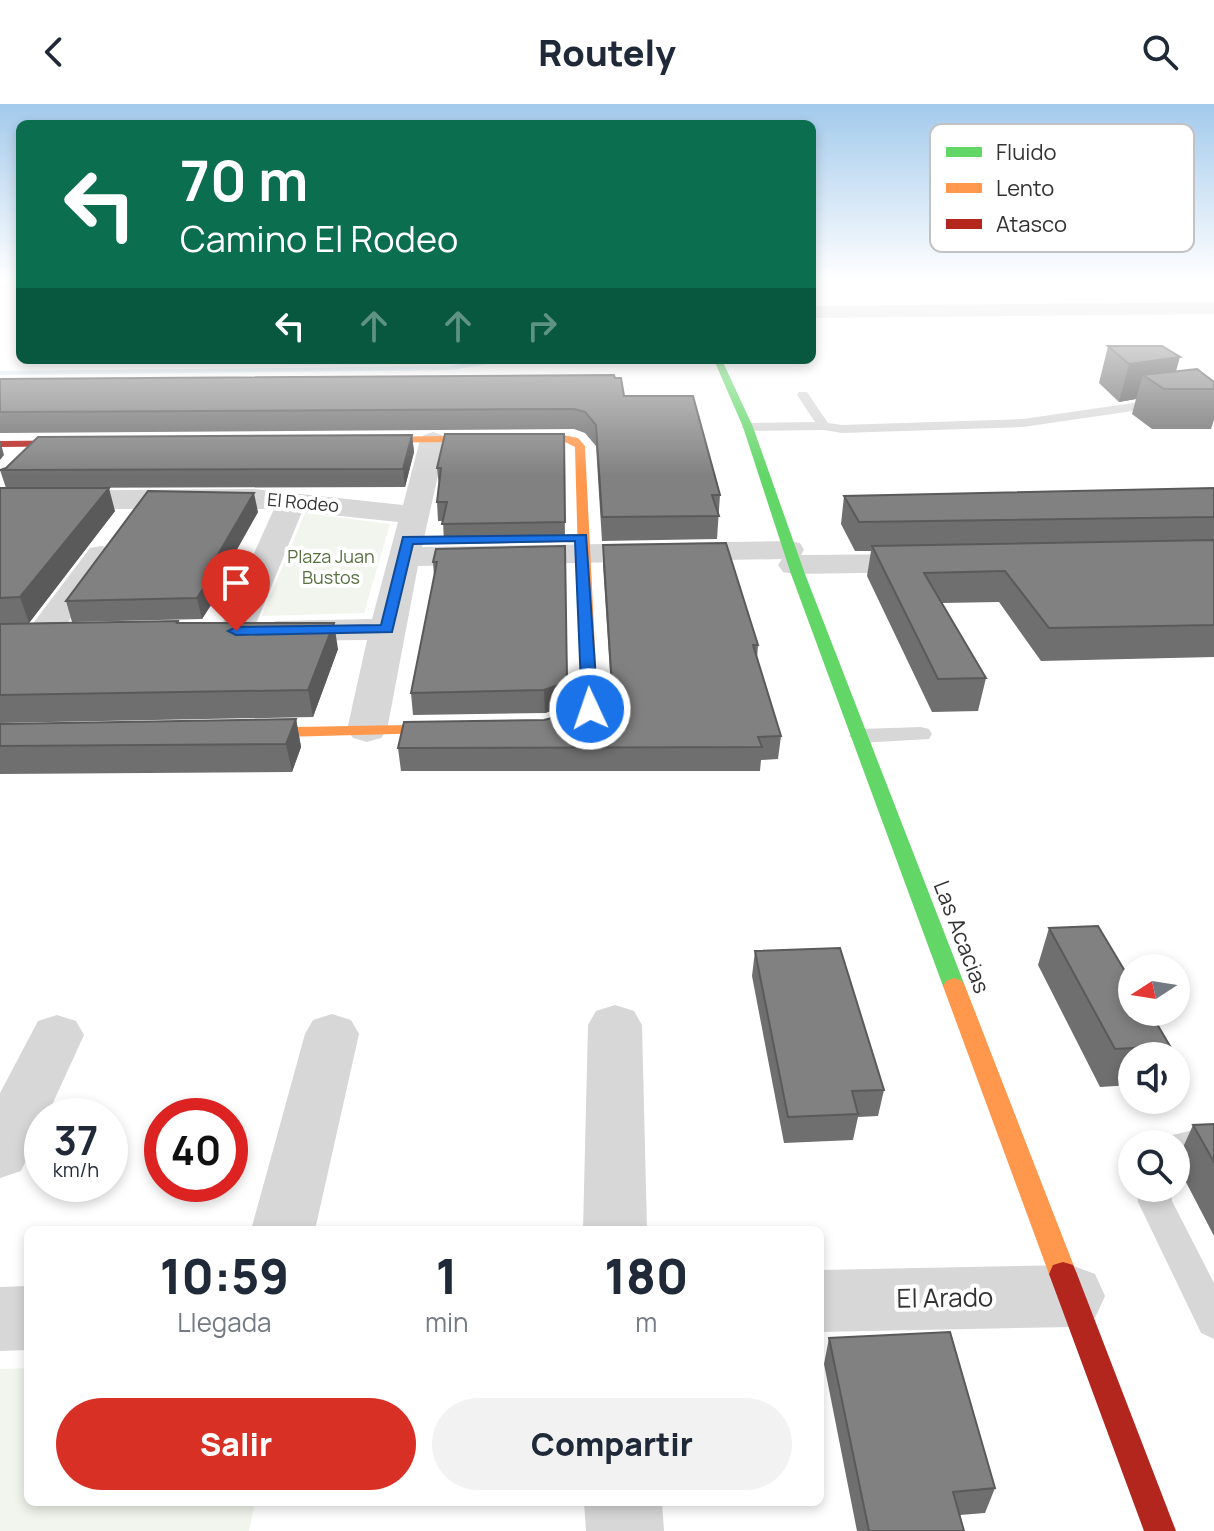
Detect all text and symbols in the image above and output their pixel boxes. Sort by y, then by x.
text: Routely [538,28,676,77]
icon: back [32,30,76,74]
icon: search [1138,30,1182,74]
legend [930,124,1194,252]
text: Fluido [996,137,1056,167]
text: 70 m [180,141,308,218]
icon: left [48,152,152,256]
text: Lento [996,173,1054,203]
text: Atasco [996,209,1067,239]
text: Camino El Rodeo [180,214,458,263]
icon: left [268,304,312,348]
icon: ahead [352,304,396,348]
icon: ahead [436,304,480,348]
icon: right [520,304,564,348]
street label: El Rodeo [266,487,340,517]
park label: Plaza Juan Bustos [287,544,375,589]
pin [202,549,270,631]
icon: arrive [214,561,258,605]
position arrow [548,667,632,751]
street label: Las Acacias [927,876,997,998]
north arrow [1118,954,1190,1026]
map controls [1118,954,1190,1202]
button: sound [1118,1042,1190,1114]
speed limit sign: 40 [144,1098,248,1202]
text: 37 [54,1112,98,1167]
button: search [1118,1130,1190,1202]
text: km/h [53,1156,99,1183]
text: 10:59 [160,1243,289,1308]
text: 1 [436,1243,458,1308]
text: 180 [604,1243,688,1308]
street label: El Arado [896,1278,994,1316]
text: Llegada [177,1304,272,1340]
text: min [425,1304,468,1340]
text: m [635,1304,657,1340]
button: Salir [56,1398,416,1490]
button: Compartir [432,1398,792,1490]

